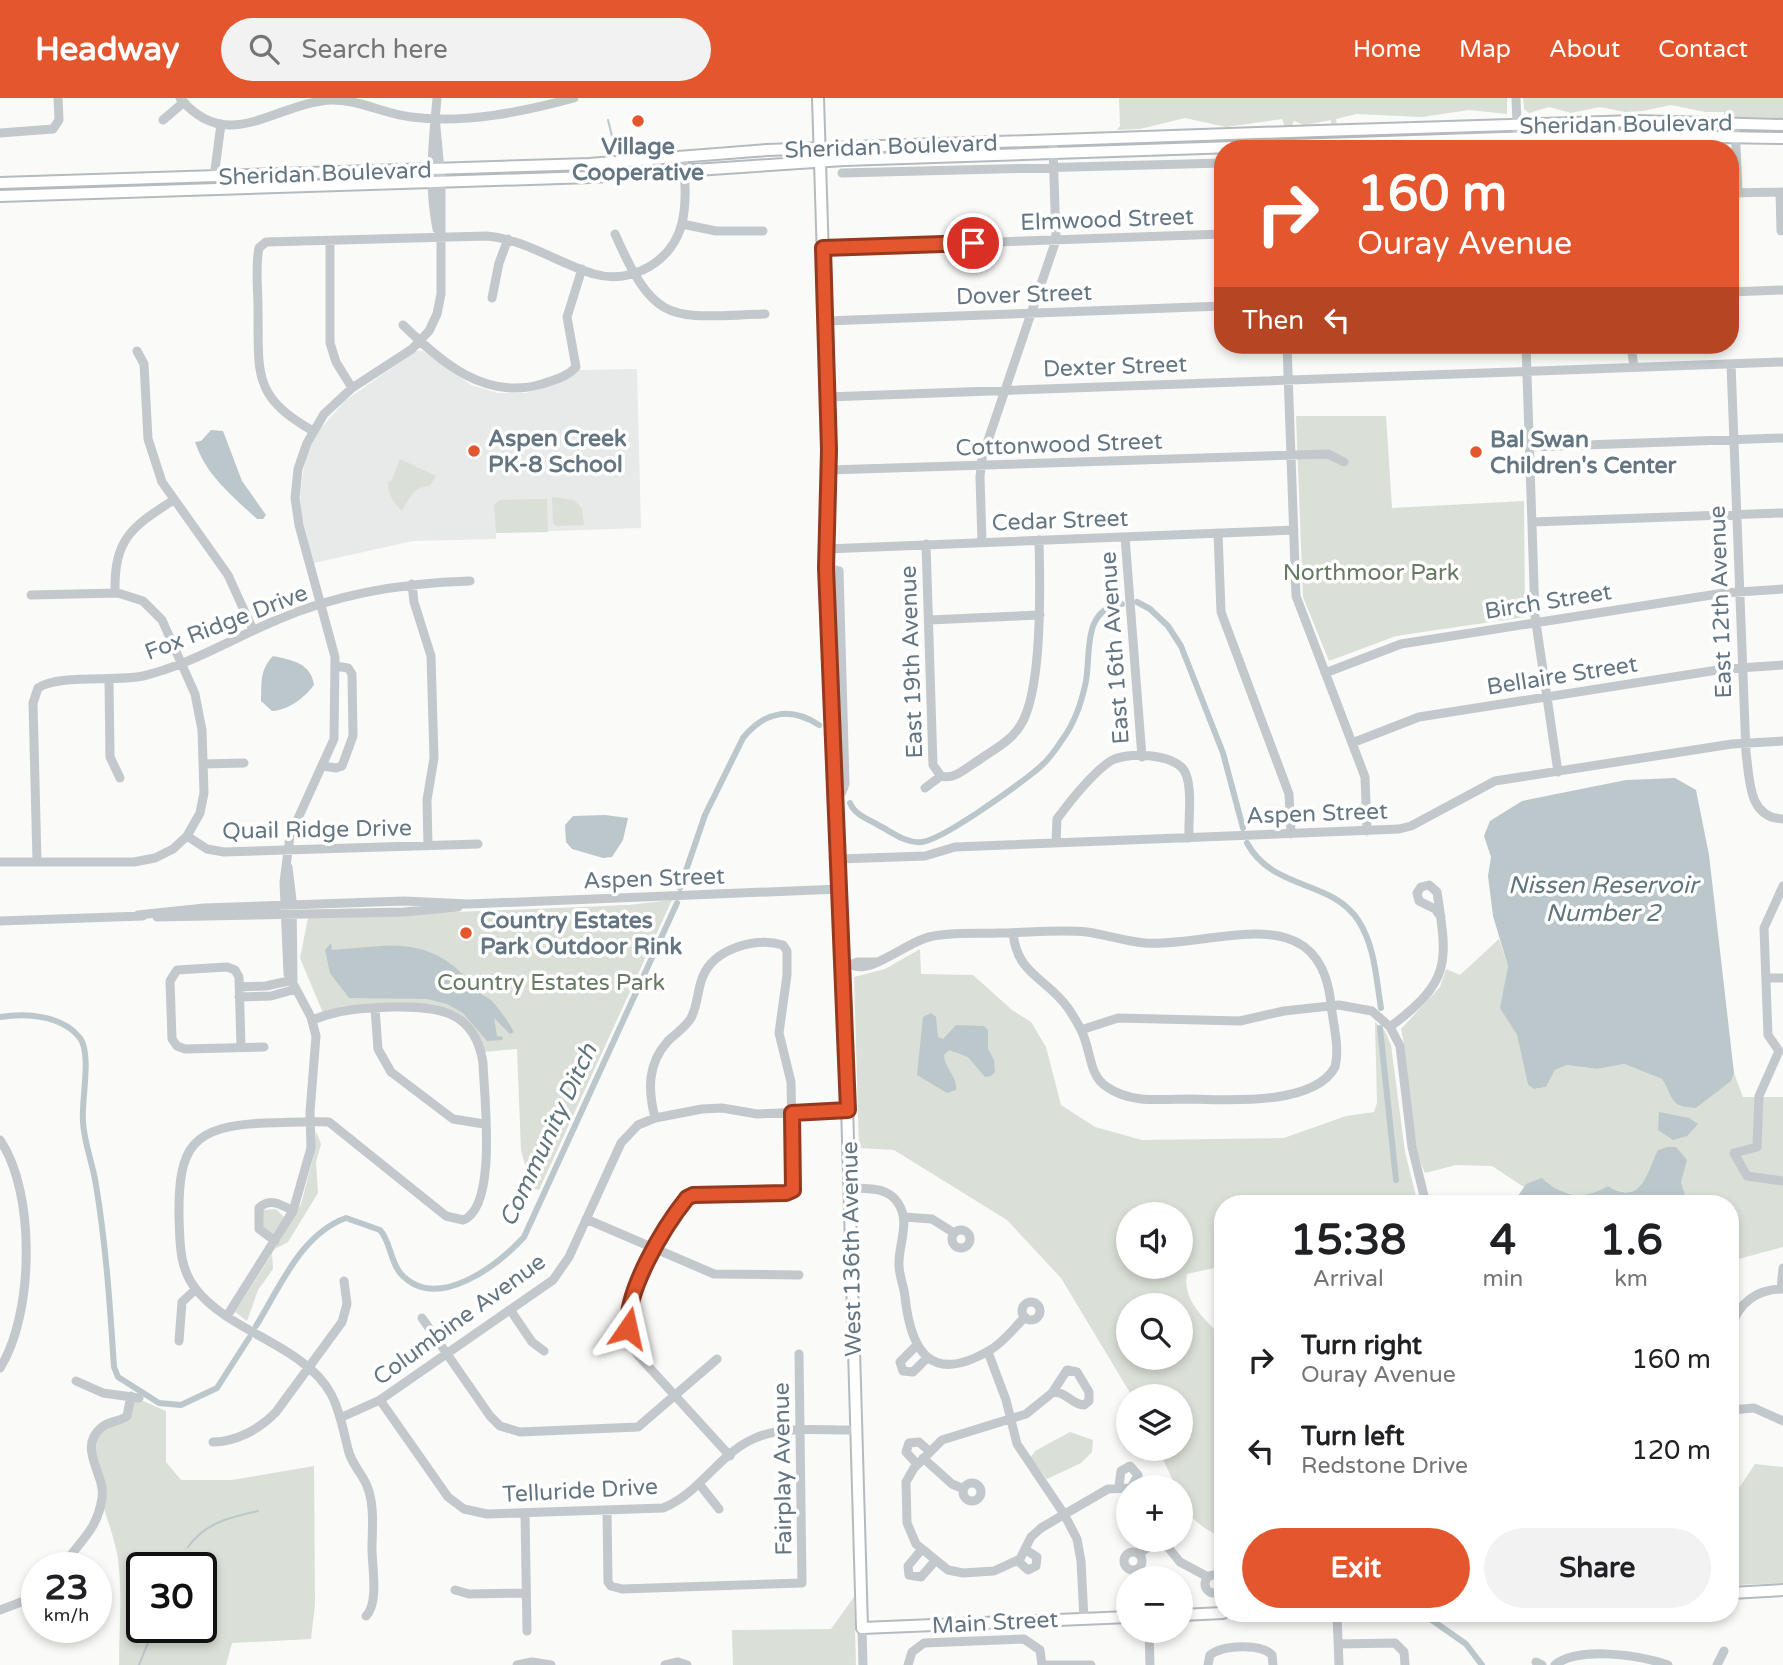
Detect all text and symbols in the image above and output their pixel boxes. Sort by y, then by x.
search box [221,18,711,81]
text: Headway [35,30,179,69]
icon: search [245,30,283,68]
text: Search here [301,34,448,65]
text: Home [1353,35,1421,64]
text: Map [1459,35,1511,64]
text: About [1549,35,1620,64]
text: Contact [1658,35,1748,64]
street label: Sheridan Boulevard [1519,109,1733,141]
marker: Village Cooperative [630,113,646,129]
street label: Sheridan Boulevard [784,129,998,165]
place label: Village Cooperative [572,133,704,187]
street label: Sheridan Boulevard [218,156,432,192]
text: 160 m [1357,165,1507,224]
icon: right [1242,168,1333,259]
street label: Elmwood Street [1020,203,1194,237]
pin [943,213,1003,273]
icon: arrive [954,224,992,262]
text: Ouray Avenue [1357,225,1572,263]
street label: Dover Street [955,279,1093,311]
icon: left [1318,301,1356,339]
text: Then [1242,305,1304,336]
street label: Dexter Street [1042,350,1188,384]
place label: Aspen Creek PK-8 School [488,425,627,479]
place label: Bal Swan Children's Center [1490,426,1678,480]
street label: Cottonwood Street [955,427,1163,463]
marker: Aspen Creek PK-8 School [466,443,482,459]
marker: Bal Swan Children's Center [1468,444,1484,460]
street label: Cedar Street [991,505,1129,537]
street label: East 12th Avenue [1704,505,1738,699]
street label: East 16th Avenue [1094,551,1136,745]
park label: Northmoor Park [1283,559,1459,587]
street label: East 19th Avenue [895,565,929,759]
street label: Birch Street [1483,578,1614,626]
street label: Fox Ridge Drive [141,579,312,667]
street label: Bellaire Street [1485,650,1640,702]
street label: Aspen Street [1246,798,1388,830]
street label: Quail Ridge Drive [222,814,412,846]
street label: Aspen Street [583,863,725,895]
water label: Nissen Reservoir Number 2 [1508,871,1701,928]
place label: Country Estates Park Outdoor Rink [480,907,683,961]
marker: Country Estates Park Outdoor Rink [458,925,474,941]
park label: Country Estates Park [437,969,665,997]
water label: Community Ditch [493,1038,604,1231]
street label: West 136th Avenue [836,1141,868,1357]
map controls [1116,1202,1193,1643]
button: sound [1116,1202,1193,1279]
text: 15:38 [1290,1215,1406,1266]
text: 4 [1490,1215,1516,1266]
text: 1.6 [1599,1215,1663,1266]
street label: Columbine Avenue [368,1248,551,1392]
text: Arrival [1313,1265,1384,1293]
text: min [1482,1265,1523,1293]
text: km [1614,1265,1648,1293]
position arrow [591,1291,665,1365]
button: search [1116,1293,1193,1370]
text: Turn right [1301,1330,1422,1361]
icon: right [1242,1341,1280,1379]
text: 160 m [1631,1344,1711,1375]
text: Ouray Avenue [1301,1361,1456,1389]
street label: Fairplay Avenue [767,1382,799,1556]
button: layers [1116,1384,1193,1461]
text: Turn left [1301,1421,1404,1452]
icon: left [1242,1432,1280,1470]
text: 120 m [1631,1435,1711,1466]
text: Redstone Drive [1301,1452,1468,1480]
street label: Telluride Drive [502,1473,659,1509]
button: + [1116,1475,1193,1552]
button: Exit [1242,1528,1470,1608]
button: Share [1484,1528,1711,1608]
speed limit sign: 30 [126,1552,217,1643]
button: − [1116,1566,1193,1643]
text: 23 [45,1567,88,1609]
text: km/h [44,1604,89,1626]
street label: Main Street [931,1606,1059,1640]

